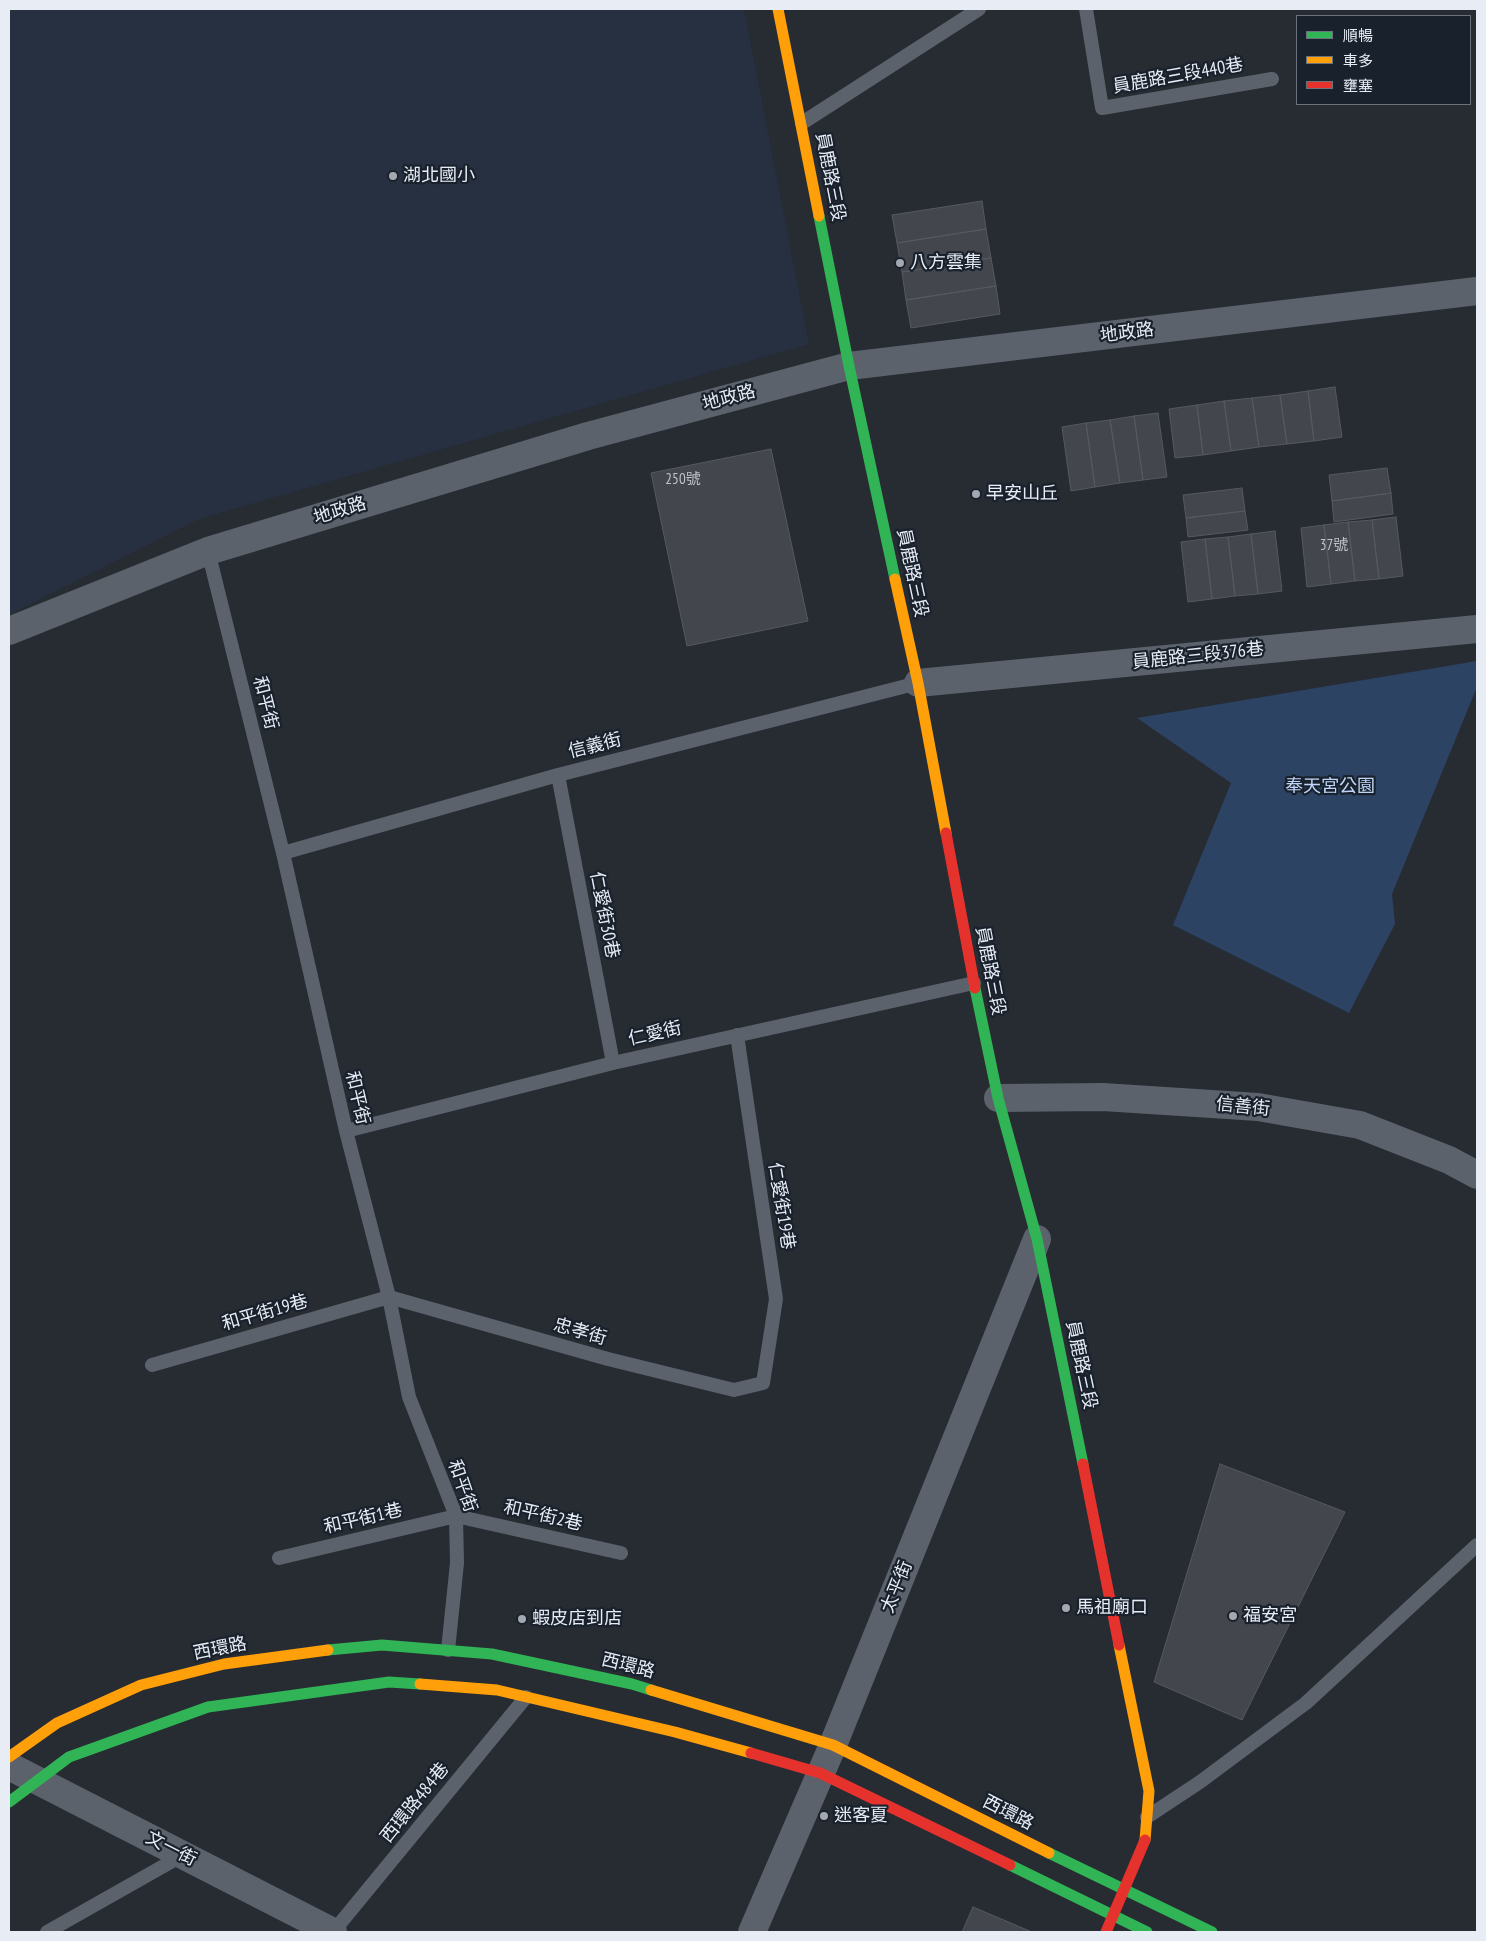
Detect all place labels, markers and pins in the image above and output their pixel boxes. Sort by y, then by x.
place label: 湖北國小 [403,165,475,187]
marker: 湖北國小 [387,170,399,182]
place label: 八方雲集 [910,252,982,274]
marker: 八方雲集 [894,257,906,269]
place label: 早安山丘 [986,483,1058,505]
marker: 早安山丘 [970,488,982,500]
place label: 馬祖廟口 [1076,1597,1148,1619]
marker: 馬祖廟口 [1060,1602,1072,1614]
place label: 福安宮 [1243,1605,1297,1627]
place label: 蝦皮店到店 [532,1608,622,1630]
marker: 福安宮 [1227,1610,1239,1622]
marker: 蝦皮店到店 [516,1613,528,1625]
place label: 迷客夏 [834,1805,888,1827]
marker: 迷客夏 [818,1810,830,1822]

